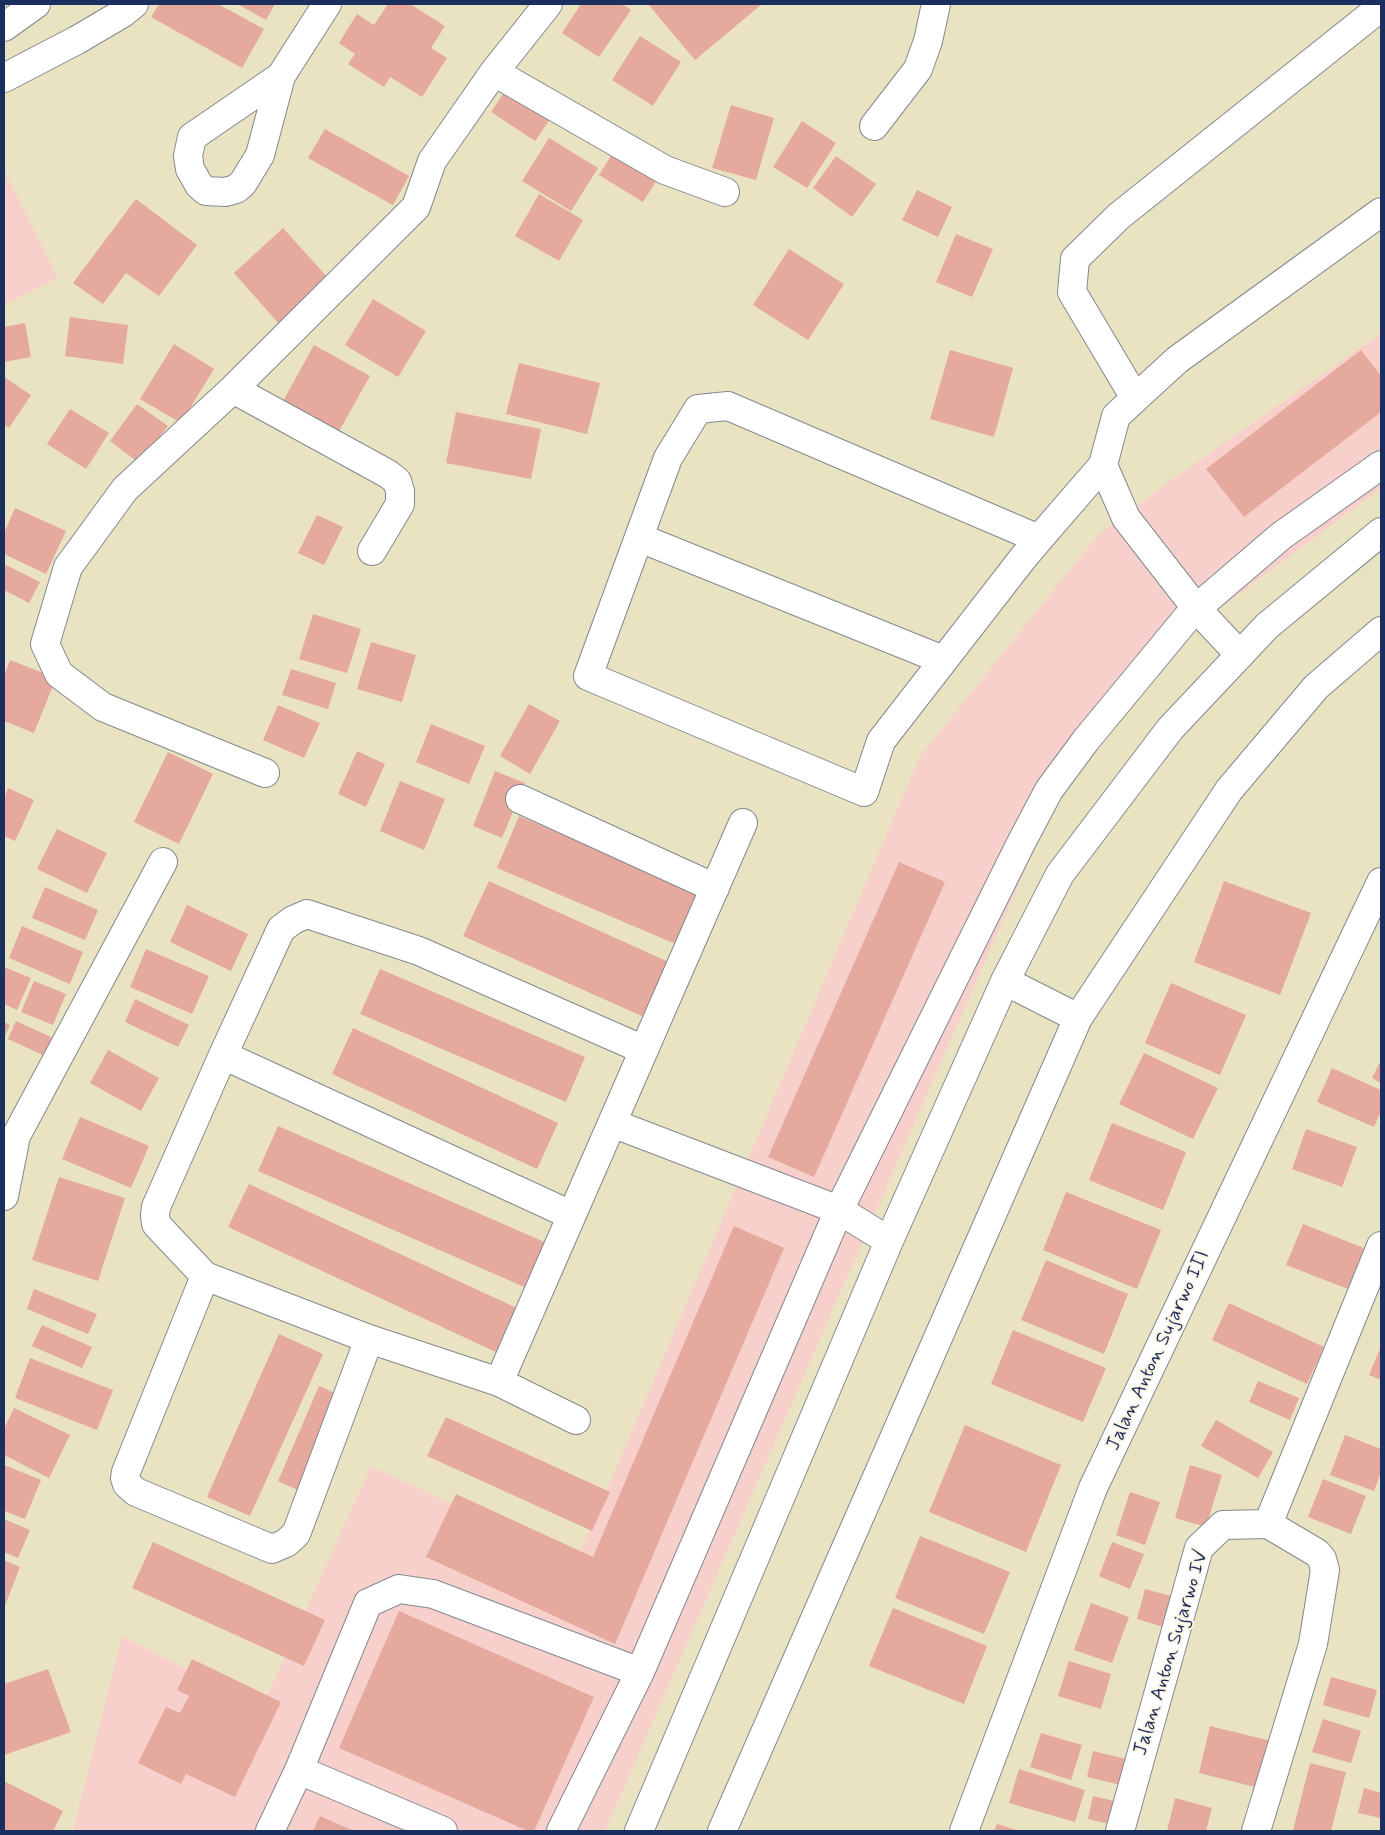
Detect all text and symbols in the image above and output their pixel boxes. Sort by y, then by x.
street label: Jalan Anton Sujarwo III [1102,1247,1216,1455]
street label: Jalan Anton Sujarwo IV [1129,1547,1215,1759]

